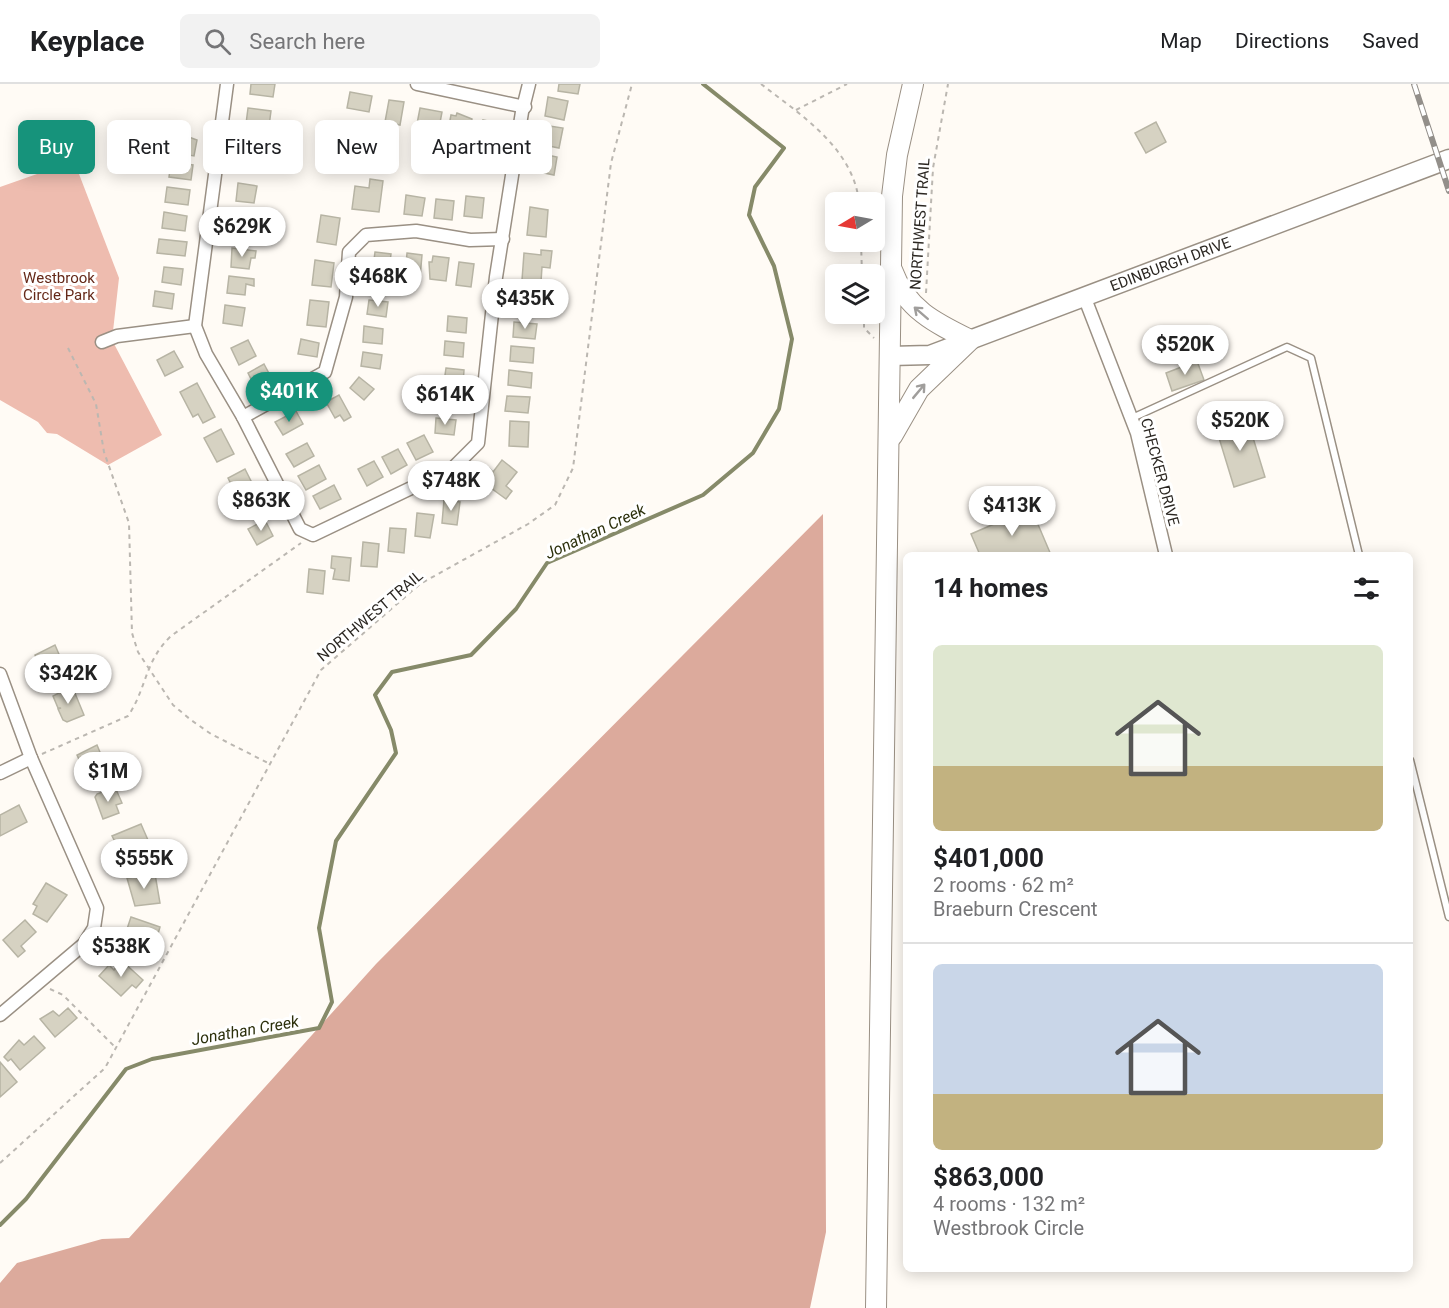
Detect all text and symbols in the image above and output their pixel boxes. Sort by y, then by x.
search box [180,14,600,68]
text: Keyplace [30,25,144,58]
icon: search [201,25,234,58]
text: Search here [249,29,365,54]
text: Map [1160,29,1202,53]
text: Directions [1235,29,1329,53]
text: Saved [1362,29,1419,53]
chip: Buy [18,120,95,174]
chip: Rent [107,120,191,174]
chip: Filters [203,120,303,174]
chip: New [315,120,399,174]
chip: Apartment [411,120,552,174]
street label: NORTHWEST TRAIL [906,157,934,291]
north arrow [825,192,885,252]
map controls [825,192,885,324]
pin: $629K [200,207,284,258]
text: $629K [213,214,271,238]
street label: EDINBURGH DRIVE [1108,233,1234,295]
pin: $468K [336,257,420,308]
text: $468K [349,264,407,288]
button: layers [825,264,885,324]
park label: Westbrook Circle Park [23,269,95,304]
pin: $435K [483,279,567,330]
text: $435K [496,286,554,310]
one-way arrow [913,306,929,319]
pin: $520K [1143,325,1227,376]
text: $520K [1156,332,1214,356]
pin: $401K [247,372,331,423]
pin: $614K [403,375,487,426]
text: $401K [260,379,318,403]
text: $614K [416,382,474,406]
one-way arrow [912,383,925,399]
pin: $520K [1198,401,1282,452]
text: $520K [1211,408,1269,432]
street label: CHECKER DRIVE [1137,416,1183,528]
pin: $748K [409,461,493,512]
text: $748K [422,468,480,492]
pin: $863K [219,481,303,532]
pin: $413K [970,486,1054,537]
text: $863K [232,488,290,512]
text: $413K [983,493,1041,517]
water label: Jonathan Creek [542,499,649,563]
street label: NORTHWEST TRAIL [314,567,426,665]
icon: filters [1350,572,1383,605]
text: 14 homes [933,573,1048,603]
pin: $342K [26,654,110,705]
text: $342K [39,661,97,685]
icon: home [1104,684,1212,792]
pin: $1M [79,752,137,803]
text: $1M [88,759,128,783]
pin: $555K [102,839,186,890]
text: $401,000 [933,843,1044,873]
text: $555K [115,846,173,870]
text: 2 rooms · 62 m² [933,873,1074,897]
text: Braeburn Crescent [933,897,1098,921]
pin: $538K [79,927,163,978]
text: $538K [92,934,150,958]
icon: home [1104,1003,1212,1111]
water label: Jonathan Creek [190,1012,301,1049]
text: $863,000 [933,1162,1044,1192]
text: 4 rooms · 132 m² [933,1192,1085,1216]
text: Westbrook Circle [933,1216,1084,1240]

